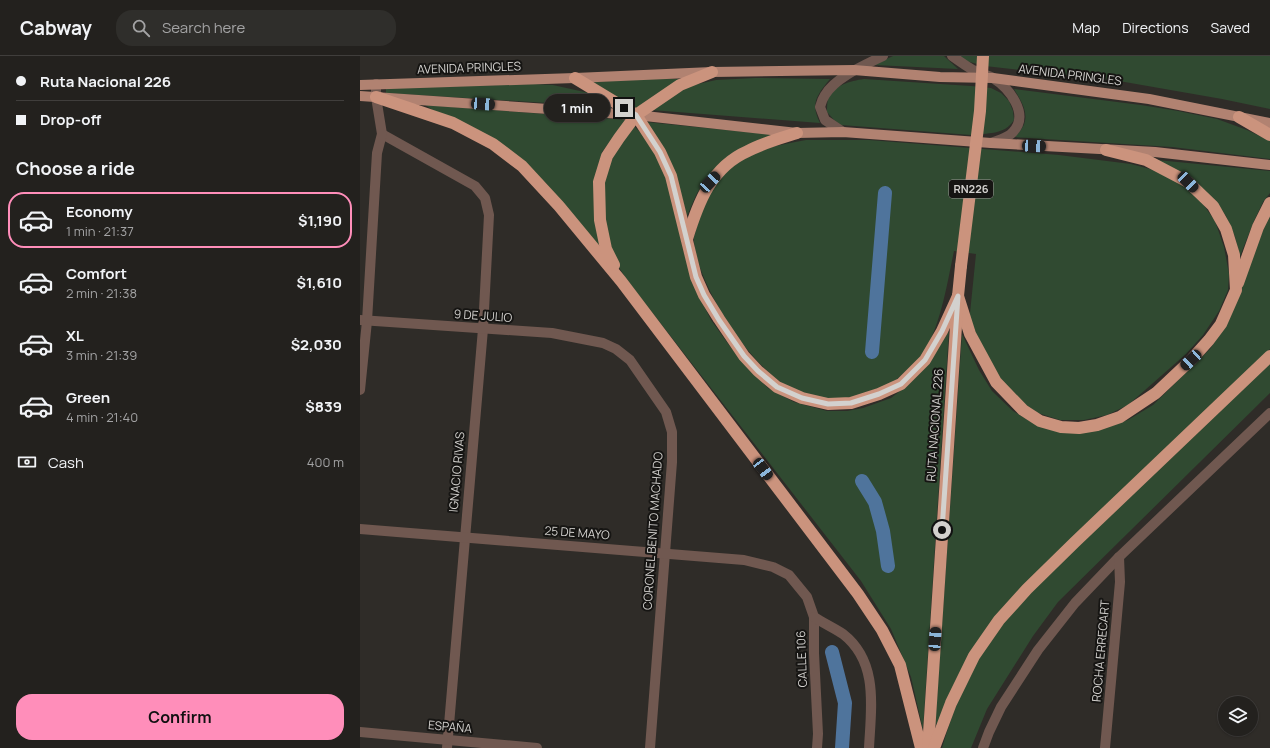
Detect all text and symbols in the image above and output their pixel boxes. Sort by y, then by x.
search box [116,10,396,46]
text: Cabway [20,15,92,41]
icon: search [130,17,152,39]
text: Search here [162,17,245,38]
text: Map [1072,18,1100,37]
text: Directions [1122,18,1189,37]
text: Saved [1211,18,1250,37]
street label: AVENIDA PRINGLES [417,57,521,78]
street label: AVENIDA PRINGLES [1017,60,1123,89]
text: Ruta Nacional 226 [40,71,171,92]
callout: 1 min [544,94,610,122]
car [471,97,495,111]
text: 1 min [561,99,593,117]
route end [615,99,633,117]
text: Drop-off [40,109,101,130]
car [1022,139,1046,153]
text: Choose a ride [16,156,135,180]
car [697,169,723,195]
car [1175,169,1201,195]
road number: RN226 [949,180,993,198]
text: Economy [66,201,133,222]
icon: car [18,202,54,238]
text: $1,190 [298,210,342,231]
text: 1 min · 21:37 [66,222,134,240]
text: Comfort [66,263,127,284]
icon: car [18,264,54,300]
text: $1,610 [297,272,342,293]
text: 2 min · 21:38 [66,284,137,302]
street label: 9 DE JULIO [453,305,513,326]
text: XL [66,325,84,346]
icon: car [18,326,54,362]
text: $2,030 [291,334,342,355]
text: 3 min · 21:39 [66,346,137,364]
car [1178,347,1204,373]
street label: RUTA NACIONAL 226 [922,368,947,482]
text: Green [66,387,110,408]
icon: car [18,388,54,424]
text: $839 [305,396,342,417]
text: 4 min · 21:40 [66,408,138,426]
street label: IGNACIO RIVAS [445,431,468,513]
icon: cash [16,451,38,473]
street label: CORONEL BENITO MACHADO [638,451,667,611]
text: Cash [48,452,84,473]
text: 400 m [307,453,344,471]
car [751,456,775,482]
route start [933,521,951,539]
street label: 25 DE MAYO [544,522,611,543]
street label: ROCHA ERRECART [1088,598,1113,703]
car [928,627,942,651]
street label: CALLE 106 [792,630,811,688]
button: Confirm [16,694,344,740]
map controls [1218,696,1258,736]
button: layers [1218,696,1258,736]
street label: ESPAÑA [427,716,473,737]

